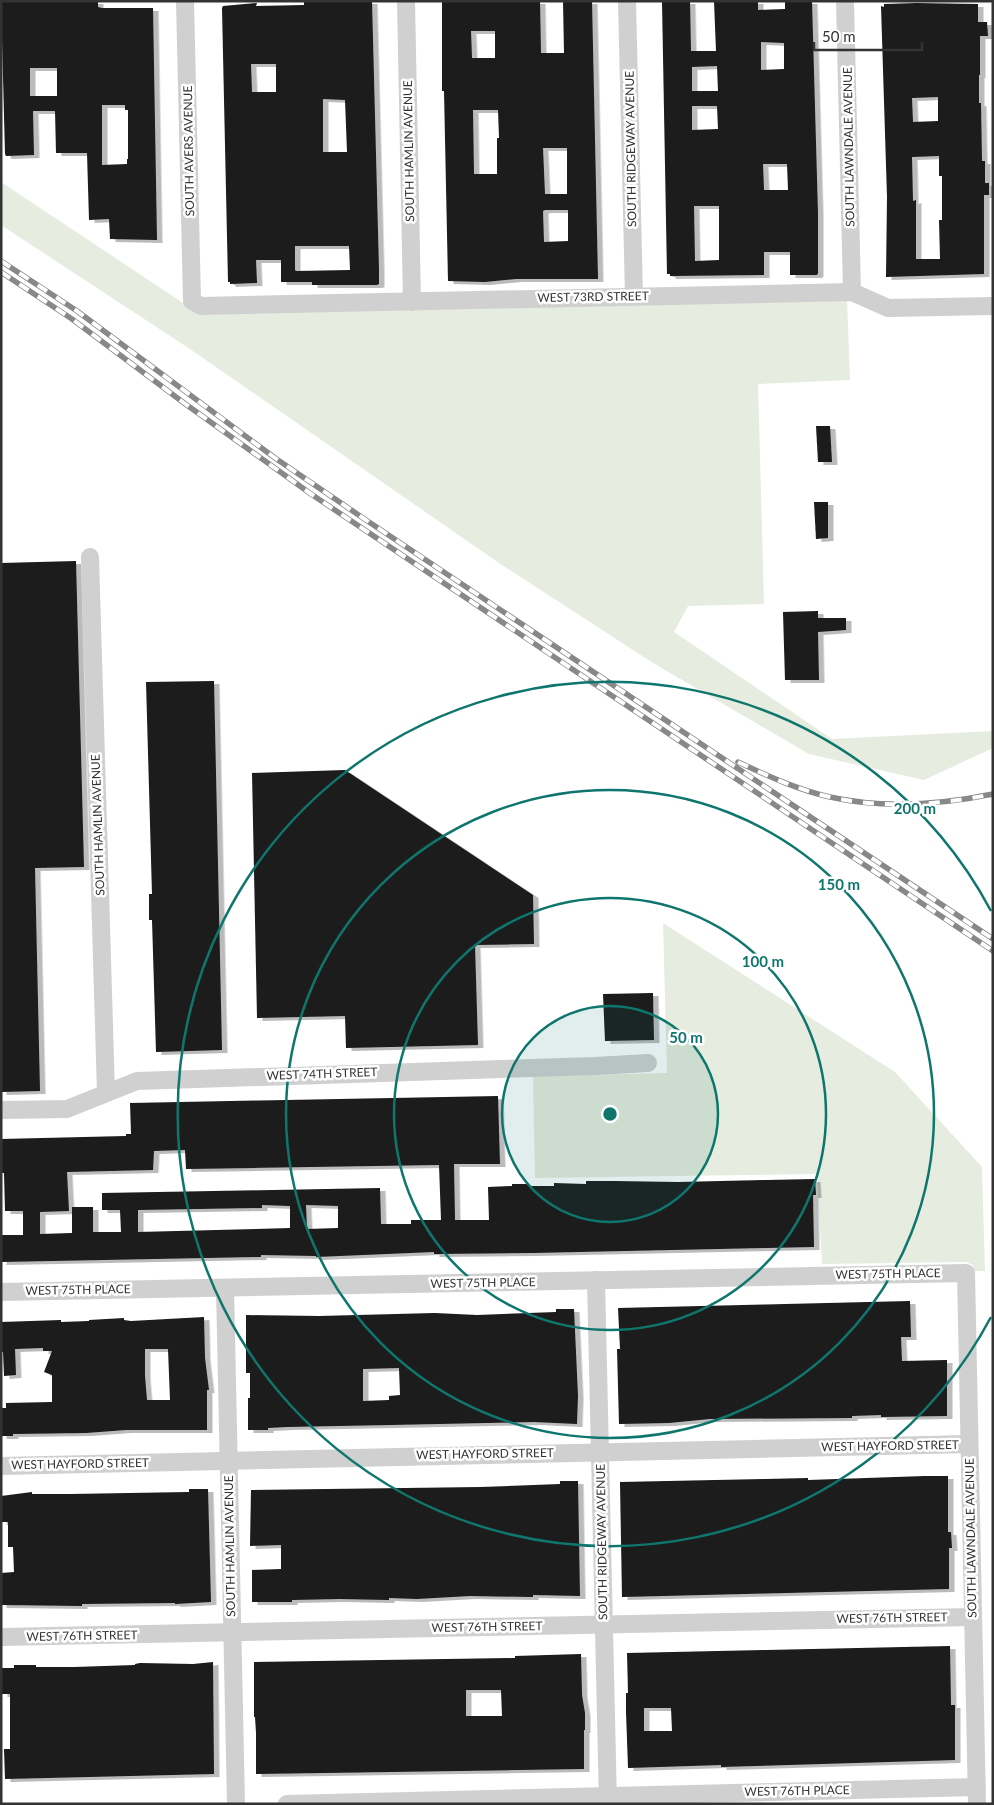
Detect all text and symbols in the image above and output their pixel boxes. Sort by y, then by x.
scale bar [814,20,922,52]
text: 50 m [822,27,856,45]
street label: SOUTH LAWNDALE AVENUE [840,67,857,227]
street label: SOUTH RIDGEWAY AVENUE [622,71,639,227]
street label: SOUTH HAMLIN AVENUE [400,80,417,222]
street label: SOUTH AVERS AVENUE [180,86,197,216]
street label: WEST 73RD STREET [537,288,649,305]
street label: SOUTH HAMLIN AVENUE [88,754,107,896]
text: 200 m [894,799,936,817]
text: 150 m [818,875,860,893]
text: 100 m [742,952,784,970]
text: 50 m [669,1028,703,1046]
street label: WEST 74TH STREET [266,1064,378,1083]
centre of rings [601,1105,619,1123]
street label: WEST 75TH PLACE [835,1265,941,1282]
street label: WEST 75TH PLACE [430,1274,536,1291]
street label: WEST 75TH PLACE [25,1281,131,1298]
street label: WEST HAYFORD STREET [821,1437,959,1454]
street label: WEST HAYFORD STREET [416,1445,554,1462]
street label: WEST HAYFORD STREET [11,1455,149,1472]
street label: SOUTH LAWNDALE AVENUE [962,1458,979,1618]
street label: SOUTH RIDGEWAY AVENUE [593,1464,610,1620]
street label: SOUTH HAMLIN AVENUE [221,1475,238,1617]
street label: WEST 76TH STREET [836,1609,948,1626]
street label: WEST 76TH STREET [431,1618,543,1635]
street label: WEST 76TH STREET [26,1627,138,1644]
street label: WEST 76TH PLACE [744,1782,850,1799]

